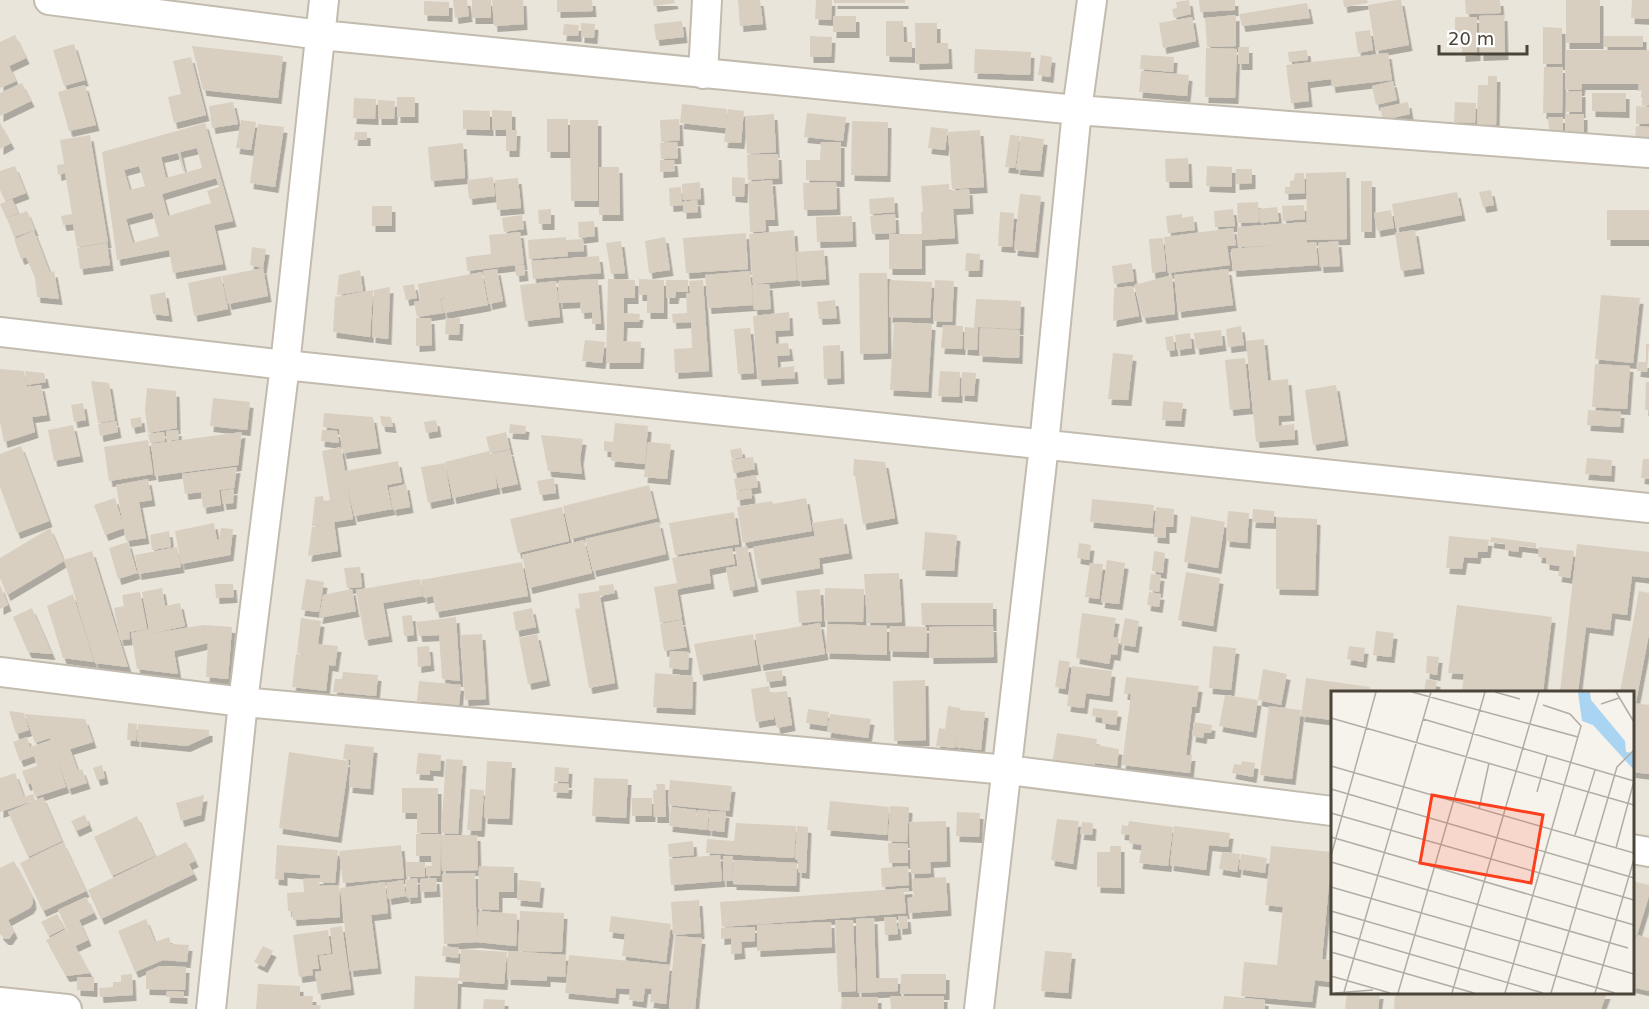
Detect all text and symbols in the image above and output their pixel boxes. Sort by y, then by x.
scale bar [1439,18,1528,56]
text: 20 m [1448,28,1494,49]
inset map [1331,691,1634,994]

